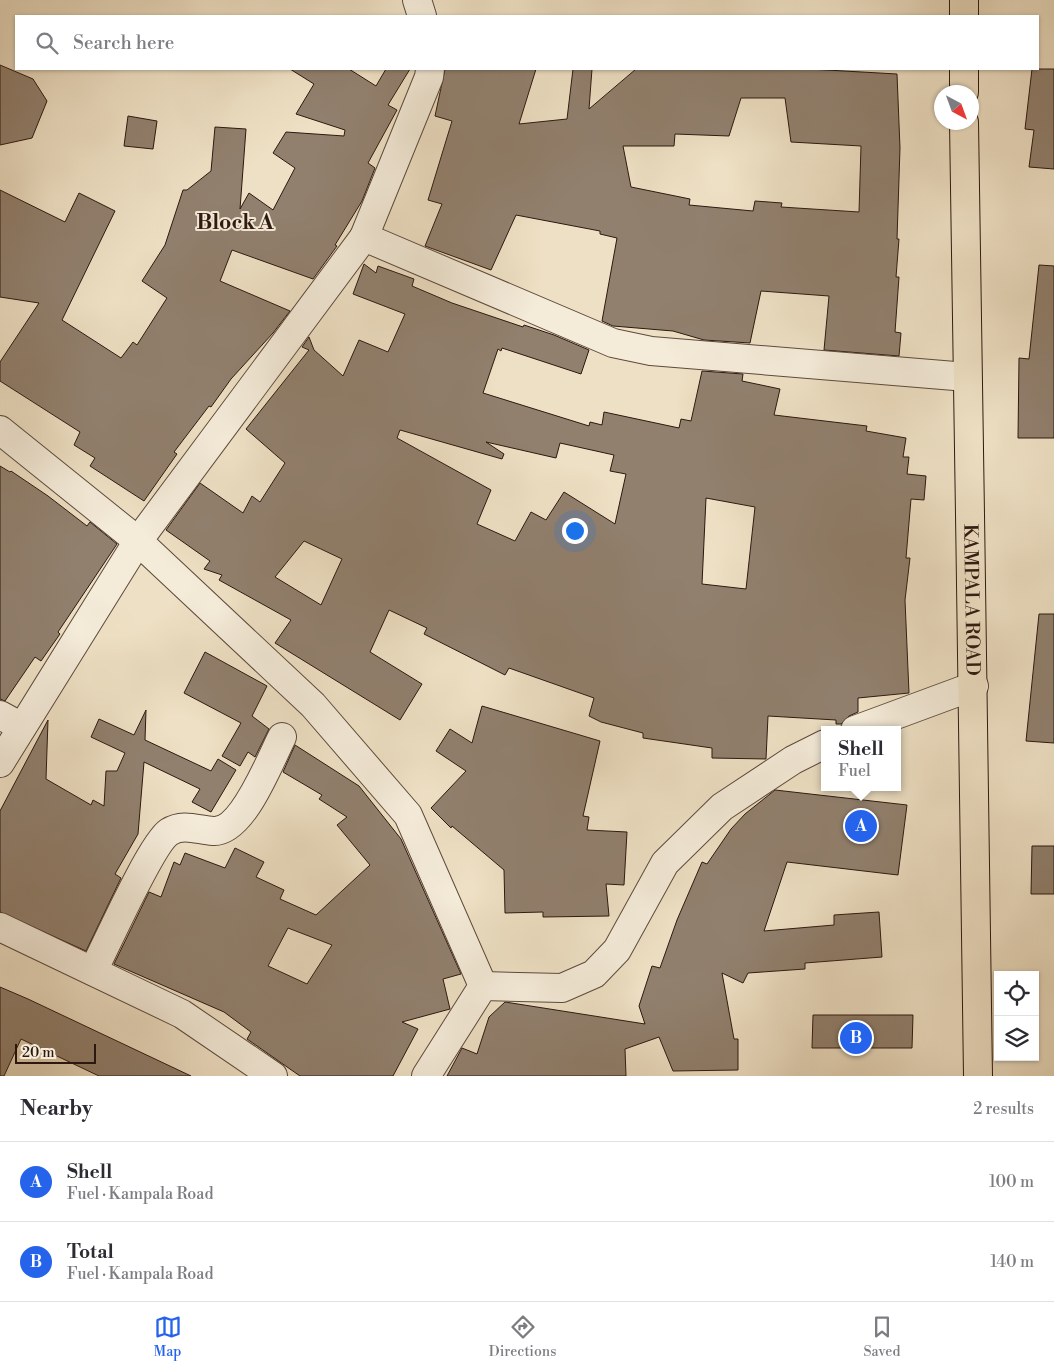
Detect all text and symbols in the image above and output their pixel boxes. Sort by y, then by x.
search box [15,15,1039,70]
icon: search [33,29,61,57]
text: Search here [73,31,174,55]
north arrow [934,85,979,130]
district label: Block A [196,210,275,236]
your location [562,518,588,544]
street label: KAMPALA ROAD [958,524,985,676]
popup [821,726,901,791]
text: Shell [838,737,884,761]
text: Fuel [838,761,871,781]
pin: A [845,807,877,845]
map controls [994,971,1039,1061]
button: locate [994,971,1039,1016]
button: layers [994,1016,1039,1061]
pin: B [840,1019,872,1057]
scale bar [15,1041,96,1064]
text: 20 m [22,1044,54,1062]
text: Nearby [20,1096,93,1122]
text: 2 results [973,1099,1034,1119]
text: Shell [67,1160,112,1184]
text: A [30,1172,42,1192]
text: 100 m [989,1172,1034,1192]
text: Fuel · Kampala Road [67,1184,214,1204]
text: Total [67,1240,114,1264]
text: B [30,1252,42,1272]
text: 140 m [990,1252,1034,1272]
text: Fuel · Kampala Road [67,1264,214,1284]
tab: Map [154,1313,182,1361]
tab: Directions [489,1313,556,1361]
tab: Saved [864,1313,900,1361]

